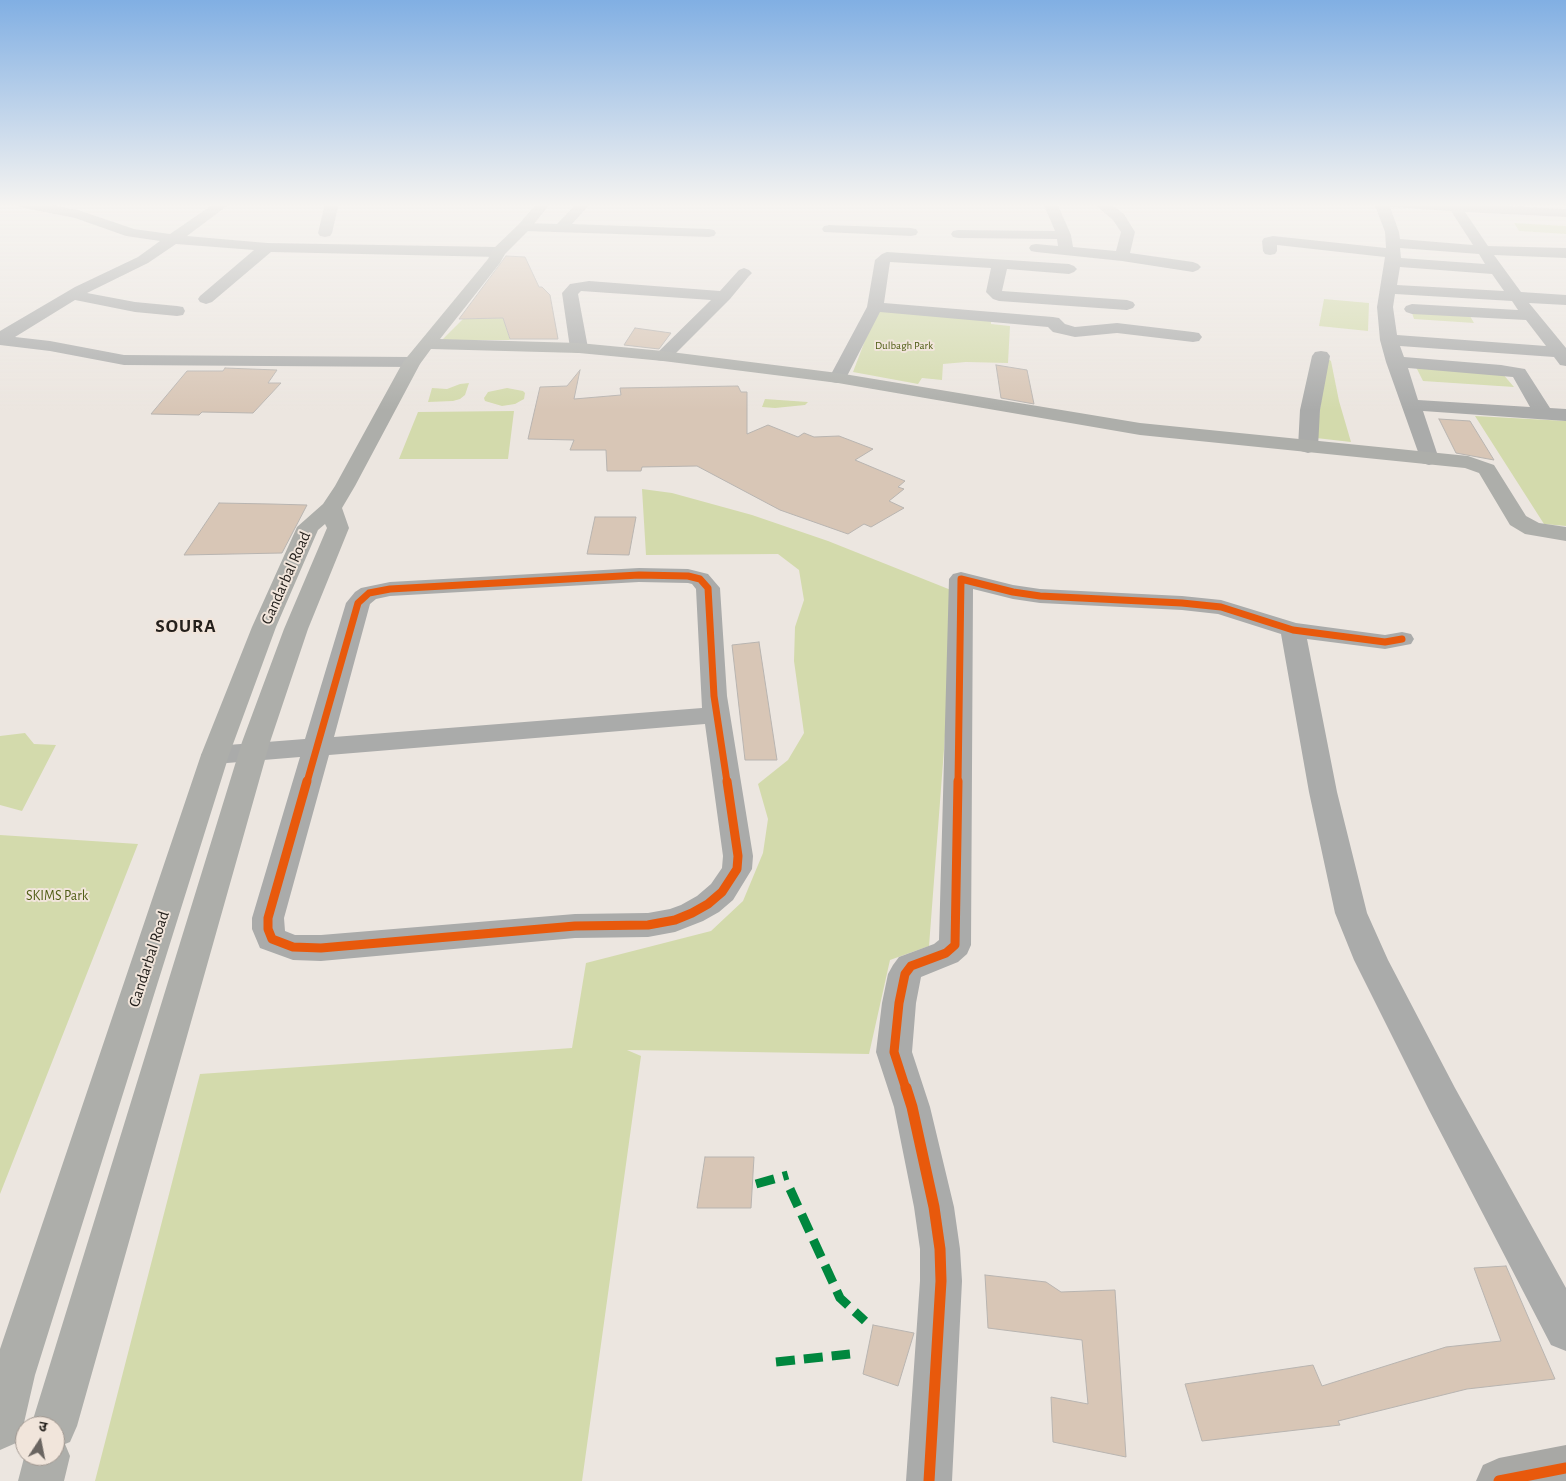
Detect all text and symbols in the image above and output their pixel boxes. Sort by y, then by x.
park label: Dulbagh Park [875,339,933,353]
street label: Gandarbal Road [257,529,315,627]
district label: SOURA [155,615,217,637]
park label: SKIMS Park [26,888,88,904]
street label: Gandarbal Road [124,909,174,1009]
north arrow [15,1416,65,1466]
text: उ [37,1420,48,1435]

